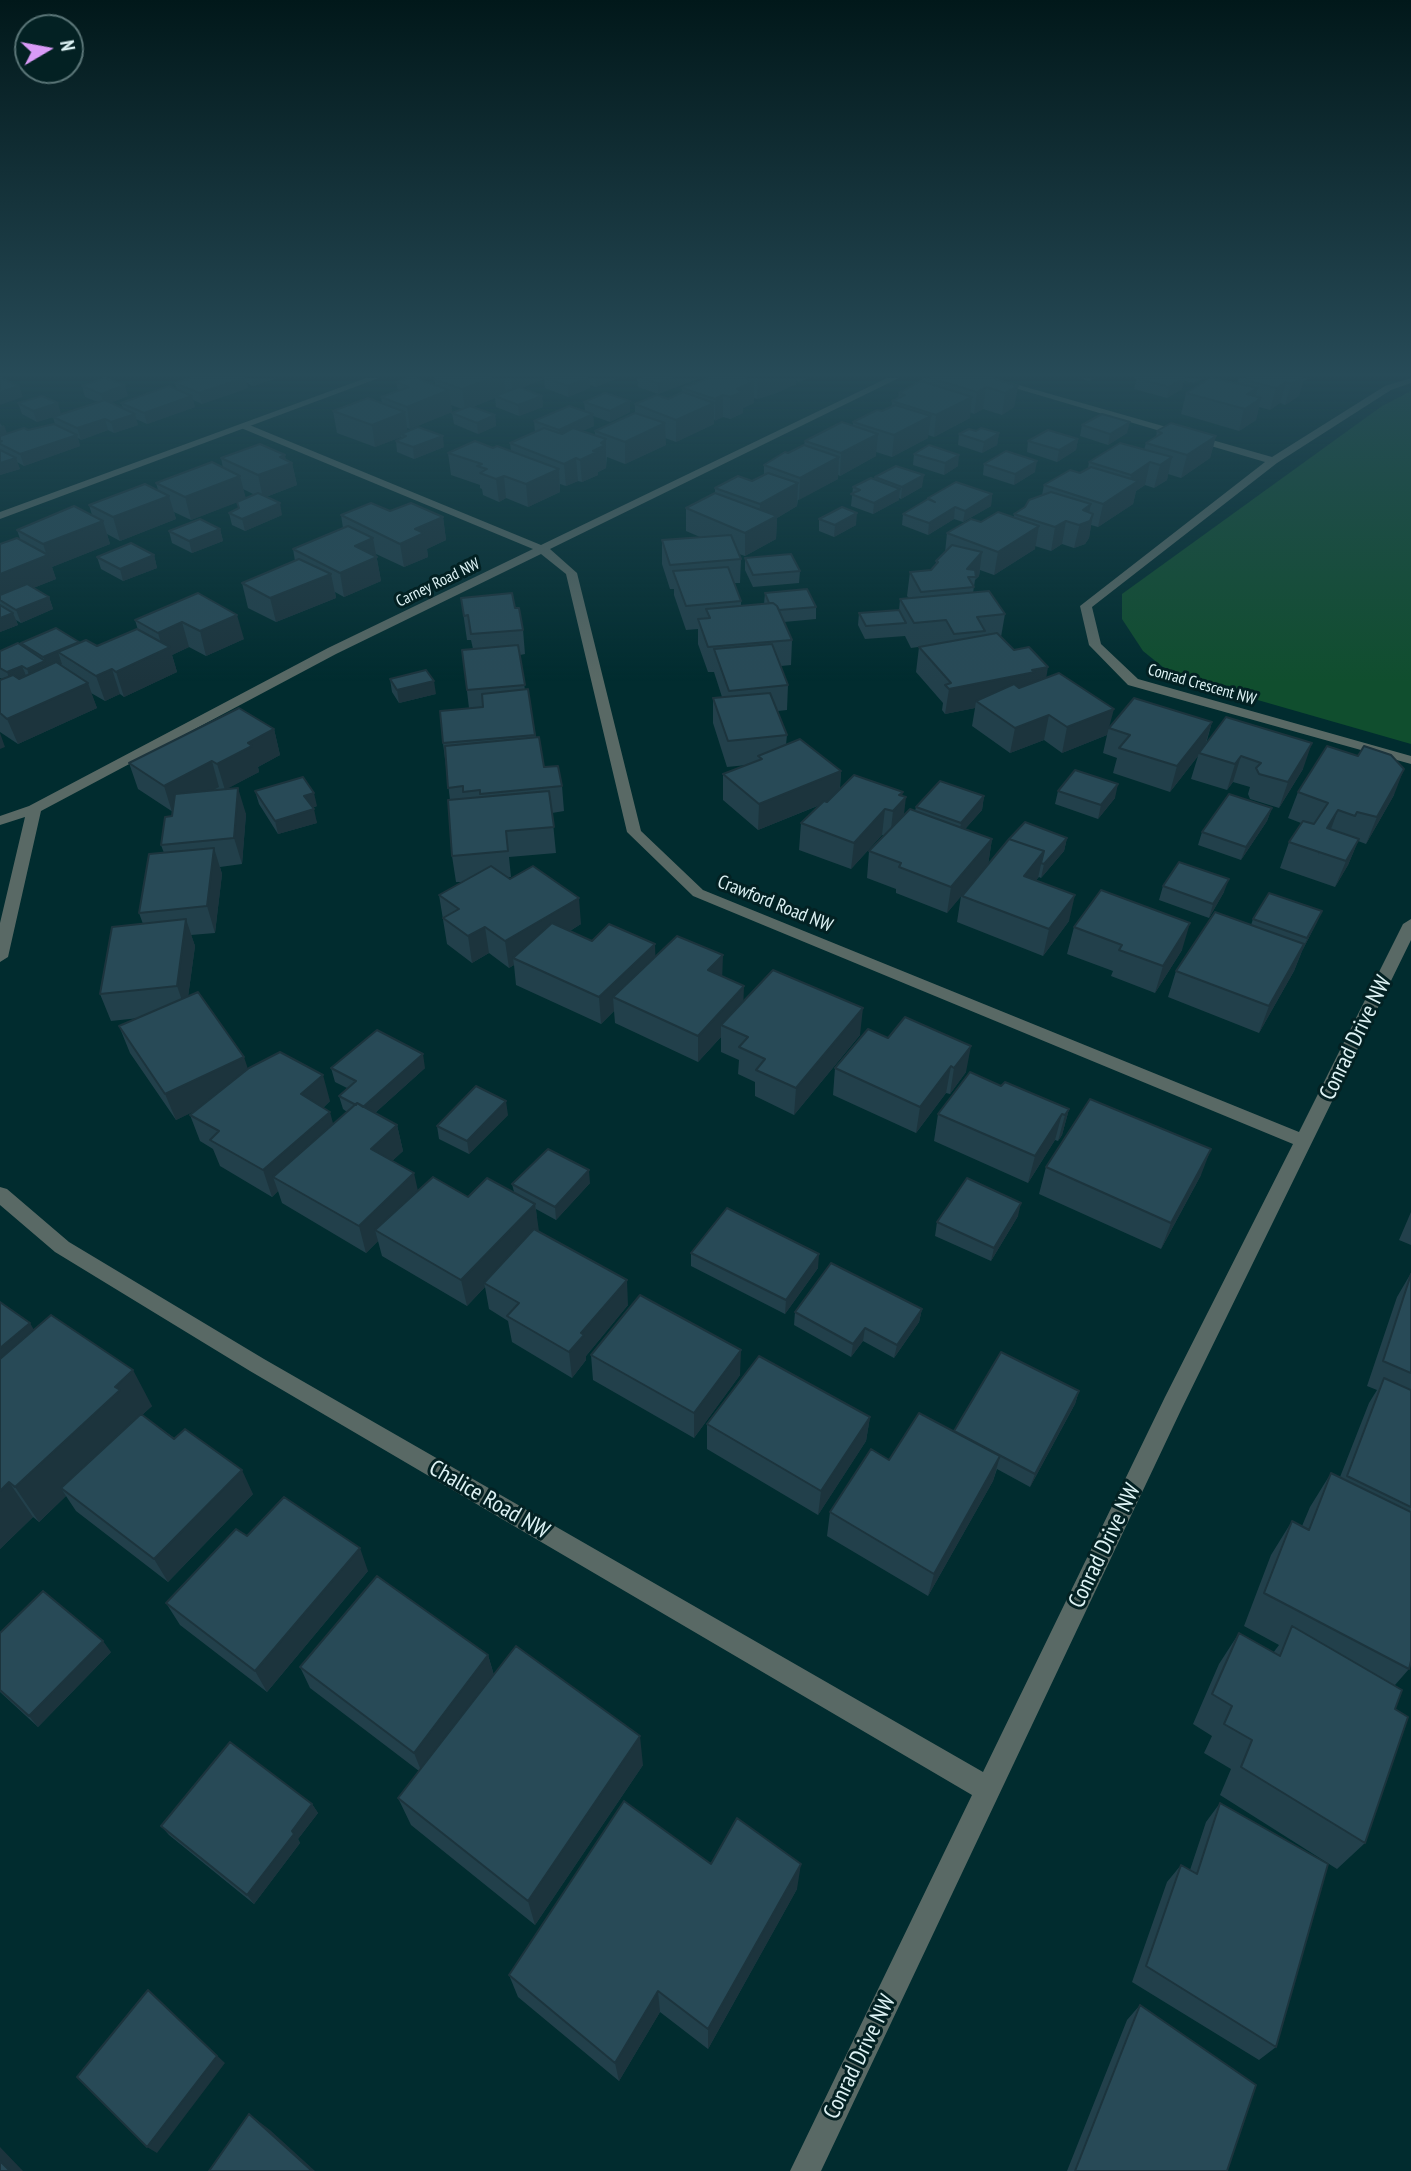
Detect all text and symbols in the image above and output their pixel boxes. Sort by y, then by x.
north arrow [14,14,84,84]
text: N [55,39,80,53]
street label: Carney Road NW [393,554,483,612]
street label: Conrad Crescent NW [1146,660,1258,710]
street label: Crawford Road NW [714,871,836,937]
street label: Conrad Drive NW [1314,971,1398,1105]
street label: Chalice Road NW [424,1454,554,1546]
street label: Conrad Drive NW [1063,1479,1147,1613]
street label: Conrad Drive NW [818,1990,902,2124]

